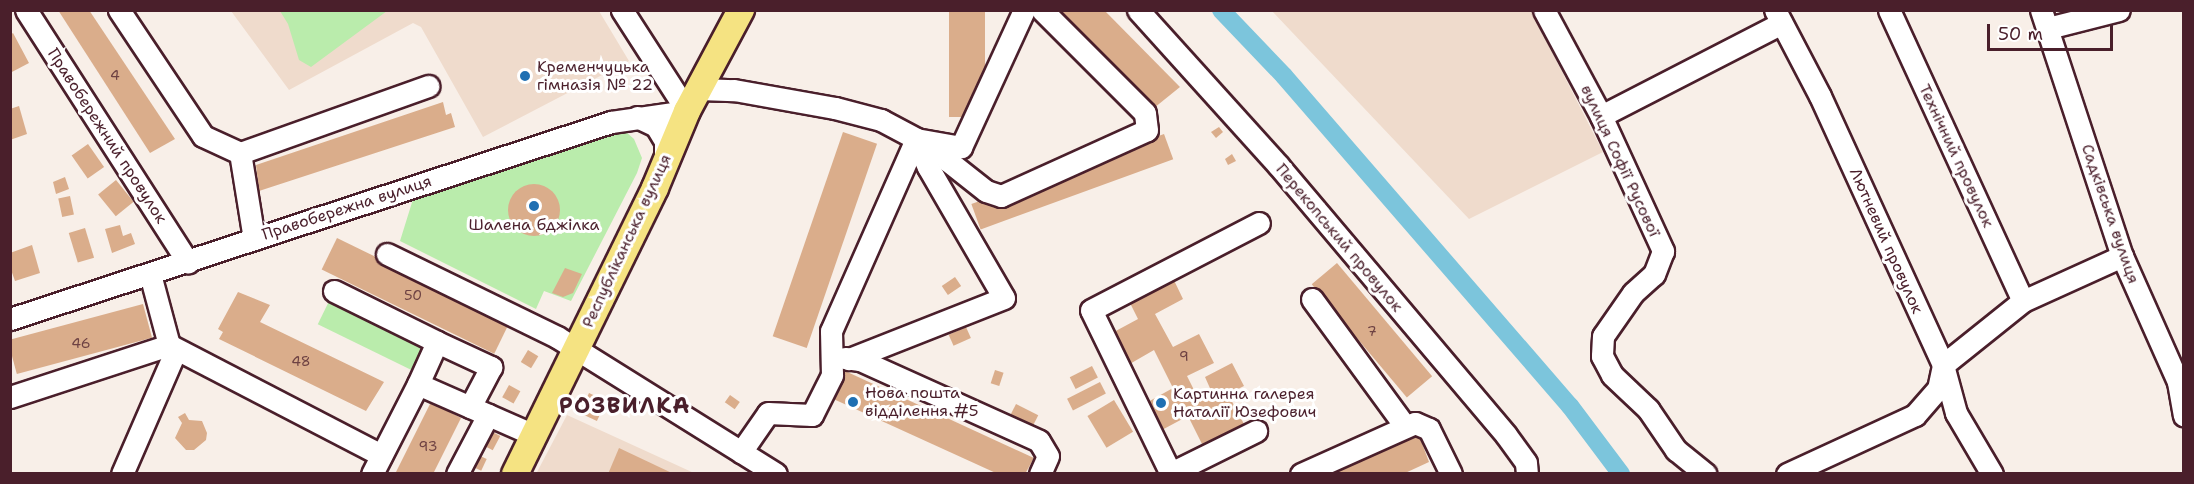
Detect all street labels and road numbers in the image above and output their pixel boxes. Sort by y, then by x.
street label: Правобережний провулок [43,45,171,227]
street label: Технічний провулок [1914,81,1998,231]
street label: вулиця Софії Русової [1576,82,1664,240]
street label: Садківська вулиця [2077,142,2143,286]
street label: Республіканська вулиця [578,151,676,331]
street label: Перекопський провулок [1271,160,1407,316]
street label: Лютневий провулок [1845,165,1927,317]
street label: Правобережна вулиця [260,172,434,244]

